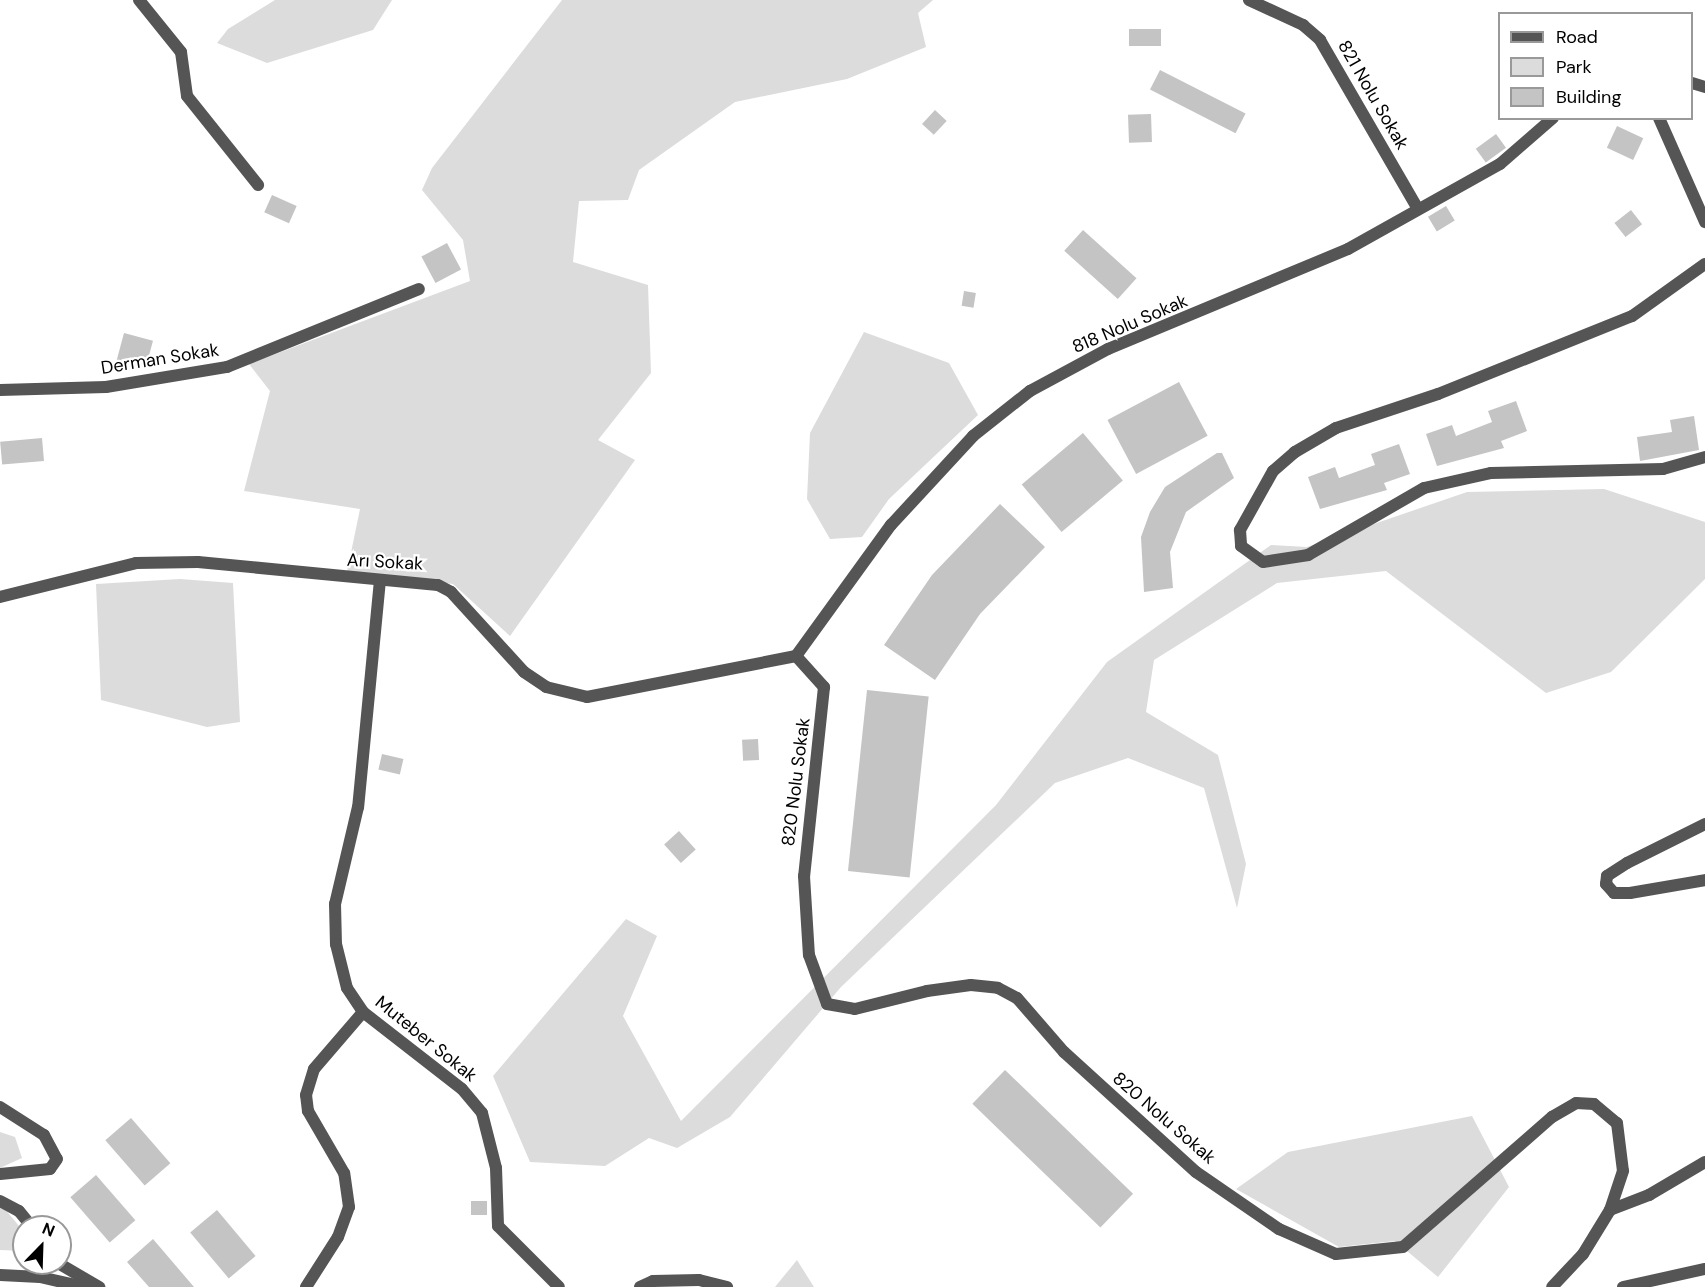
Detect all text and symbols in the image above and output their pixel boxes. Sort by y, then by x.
legend [1498,12,1693,120]
text: Road [1556,25,1598,49]
street label: 821 Nolu Sokak [1333,37,1413,153]
text: Park [1556,55,1592,79]
text: Building [1556,85,1621,109]
street label: 818 Nolu Sokak [1069,290,1191,358]
street label: Derman Sokak [99,339,221,379]
street label: Arı Sokak [346,549,424,575]
street label: 820 Nolu Sokak [777,717,815,847]
street label: Muteber Sokak [371,991,481,1087]
street label: 820 Nolu Sokak [1108,1067,1220,1169]
north arrow [12,1215,72,1275]
text: N [39,1218,58,1242]

